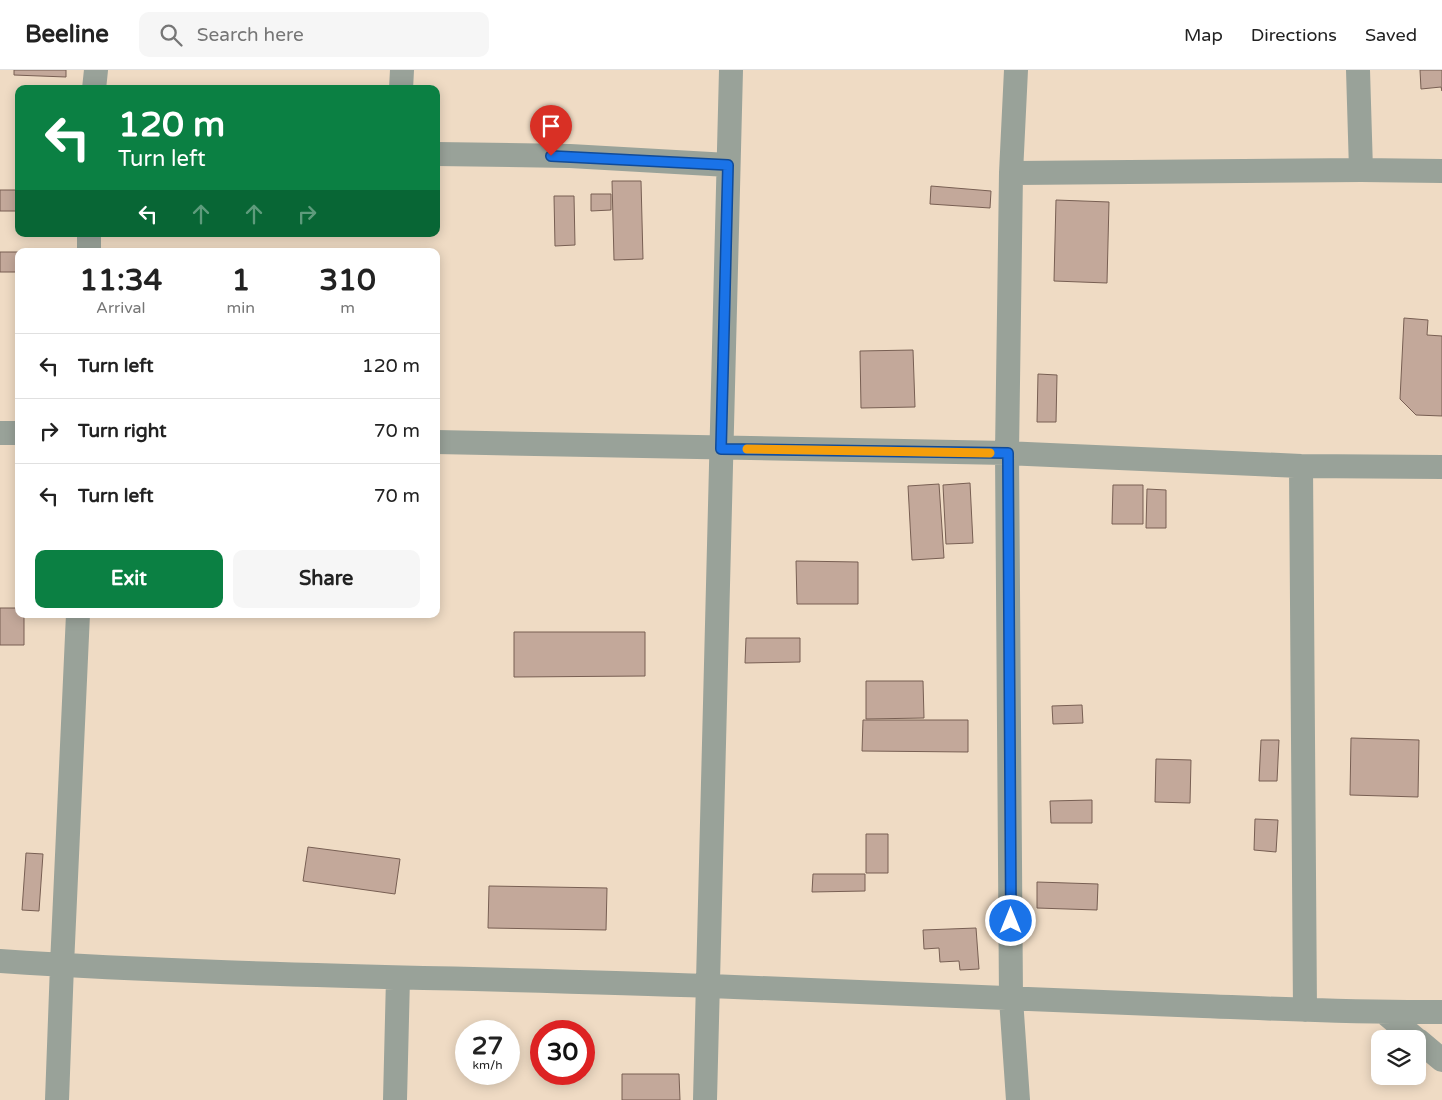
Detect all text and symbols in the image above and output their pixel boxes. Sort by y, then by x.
search box [139,12,489,57]
text: Beeline [25,20,109,49]
icon: search [157,21,185,49]
text: Search here [197,24,304,46]
text: Map [1184,24,1223,46]
text: Directions [1251,24,1337,46]
text: Saved [1365,24,1417,46]
text: 120 m [118,104,225,146]
icon: left [35,105,100,170]
pin [530,105,572,156]
icon: arrive [537,112,565,140]
text: Turn left [118,146,206,172]
icon: left [134,200,162,228]
icon: ahead [187,200,215,228]
icon: ahead [240,200,268,228]
icon: right [293,200,321,228]
text: 11:34 [79,262,162,299]
text: 1 [231,262,250,299]
text: 310 [319,262,376,299]
text: Arrival [96,298,146,318]
text: min [227,298,255,318]
text: m [340,298,355,318]
icon: left [35,352,63,380]
text: Turn left [78,355,154,377]
text: 120 m [362,355,420,377]
icon: right [35,417,63,445]
text: Turn right [78,420,166,442]
text: 70 m [374,420,420,442]
icon: left [35,482,63,510]
text: Turn left [78,485,154,507]
text: 70 m [374,485,420,507]
button: Exit [35,550,223,608]
button: Share [233,550,420,608]
position arrow [984,894,1036,946]
speed limit sign: 30 [530,1020,595,1085]
map controls [1371,1030,1426,1085]
button: layers [1371,1030,1426,1085]
text: 27 [472,1031,503,1061]
text: km/h [472,1058,503,1072]

